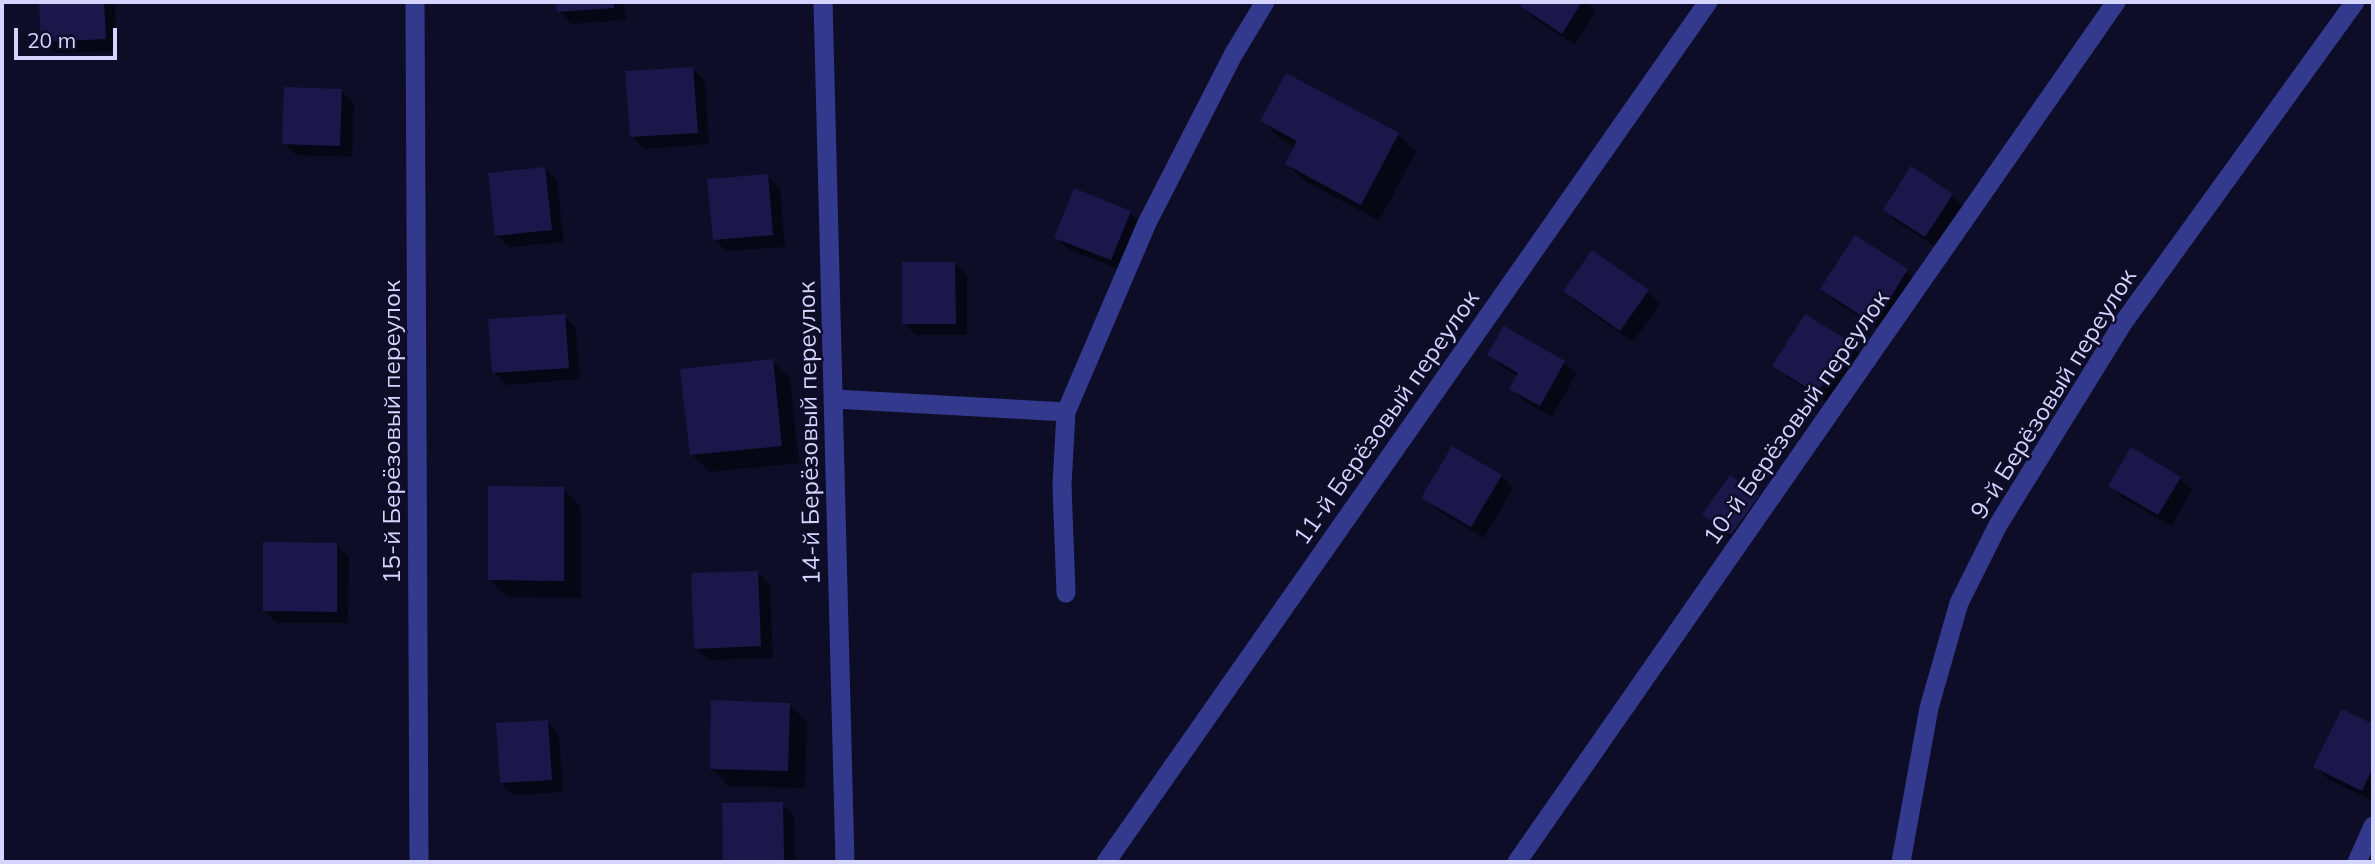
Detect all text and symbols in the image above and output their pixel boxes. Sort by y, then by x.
scale bar [18,14,121,58]
text: 20 m [27,27,76,53]
street label: 9-й Берёзовый переулок [1965,264,2143,524]
street label: 15-й Берёзовый переулок [379,280,407,584]
street label: 14-й Берёзовый переулок [793,281,827,585]
street label: 11-й Берёзовый переулок [1288,285,1486,551]
street label: 10-й Берёзовый переулок [1698,285,1896,551]

